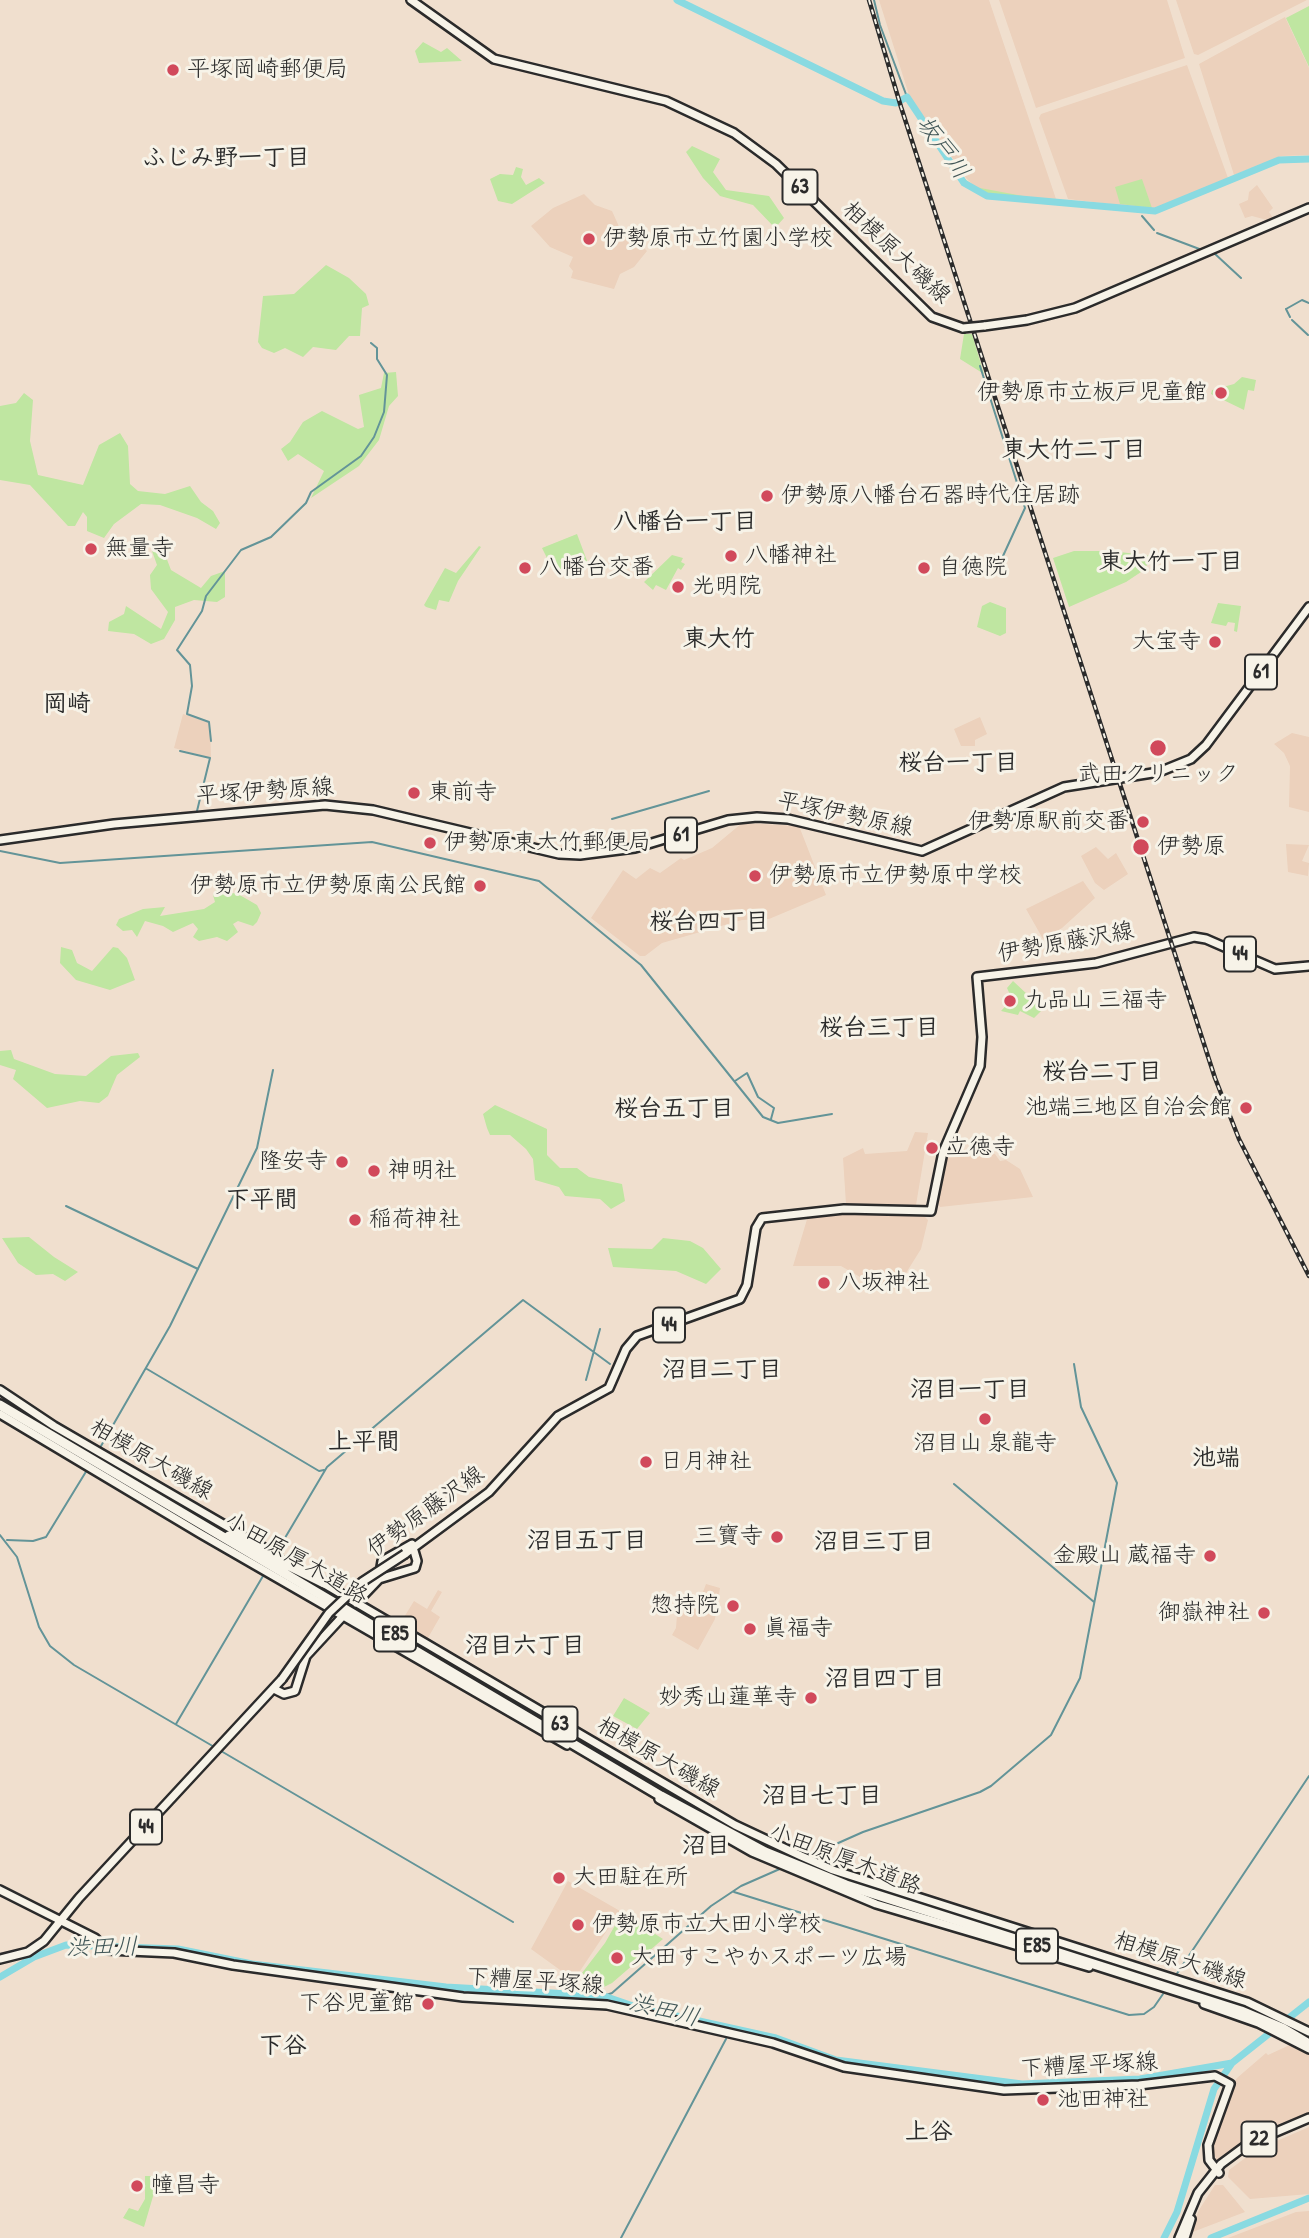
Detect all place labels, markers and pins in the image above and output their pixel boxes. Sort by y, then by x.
place label: 平塚岡崎郵便局 [187,56,348,84]
marker: 平塚岡崎郵便局 [165,62,181,78]
place label: 伊勢原市立竹園小学校 [603,225,833,253]
marker: 伊勢原市立竹園小学校 [581,231,597,247]
place label: 伊勢原市立板戸児童館 [977,379,1207,407]
marker: 伊勢原市立板戸児童館 [1213,385,1229,401]
place label: 伊勢原八幡台石器時代住居跡 [781,482,1080,510]
marker: 伊勢原八幡台石器時代住居跡 [759,488,775,504]
place label: 無量寺 [105,535,174,563]
marker: 無量寺 [83,541,99,557]
place label: 八幡神社 [745,542,837,570]
marker: 八幡神社 [723,548,739,564]
place label: 八幡台交番 [539,554,654,582]
place label: 自徳院 [938,554,1007,582]
marker: 八幡台交番 [517,560,533,576]
marker: 自徳院 [916,560,932,576]
place label: 光明院 [692,573,761,601]
marker: 光明院 [670,579,686,595]
place label: 大宝寺 [1132,628,1201,656]
marker: 大宝寺 [1207,634,1223,650]
marker: 武田クリニック [1148,738,1168,758]
place label: 武田クリニック [1078,761,1238,789]
place label: 東前寺 [428,779,497,807]
marker: 東前寺 [406,785,422,801]
place label: 伊勢原駅前交番 [968,808,1129,836]
marker: 伊勢原駅前交番 [1135,814,1151,830]
place label: 伊勢原東大竹郵便局 [444,829,651,857]
place label: 伊勢原 [1157,833,1226,861]
marker: 伊勢原東大竹郵便局 [422,835,438,851]
marker: 伊勢原 [1131,837,1151,857]
place label: 伊勢原市立伊勢原中学校 [769,862,1022,890]
marker: 伊勢原市立伊勢原中学校 [747,868,763,884]
place label: 伊勢原市立伊勢原南公民館 [190,872,466,900]
marker: 伊勢原市立伊勢原南公民館 [472,878,488,894]
place label: 九品山 三福寺 [1024,987,1167,1015]
marker: 九品山 三福寺 [1002,993,1018,1009]
place label: 池端三地区自治会館 [1025,1094,1232,1122]
marker: 池端三地区自治会館 [1238,1100,1254,1116]
place label: 立徳寺 [946,1134,1015,1162]
marker: 立徳寺 [924,1140,940,1156]
place label: 隆安寺 [259,1148,328,1176]
marker: 隆安寺 [334,1154,350,1170]
place label: 神明社 [388,1157,457,1185]
marker: 神明社 [366,1163,382,1179]
place label: 稲荷神社 [369,1206,461,1234]
marker: 稲荷神社 [347,1212,363,1228]
place label: 八坂神社 [838,1269,930,1297]
marker: 八坂神社 [816,1275,832,1291]
marker: 沼目山 泉龍寺 [977,1411,993,1427]
place label: 沼目山 泉龍寺 [913,1430,1057,1458]
place label: 日月神社 [660,1448,752,1476]
marker: 日月神社 [638,1454,654,1470]
place label: 三寶寺 [694,1523,763,1551]
marker: 三寶寺 [769,1529,785,1545]
place label: 金殿山 蔵福寺 [1053,1542,1196,1570]
marker: 金殿山 蔵福寺 [1202,1548,1218,1564]
place label: 惣持院 [650,1592,719,1620]
marker: 惣持院 [725,1598,741,1614]
place label: 御嶽神社 [1158,1599,1250,1627]
marker: 御嶽神社 [1256,1605,1272,1621]
place label: 眞福寺 [764,1615,833,1643]
marker: 眞福寺 [742,1621,758,1637]
place label: 妙秀山蓮華寺 [659,1684,797,1712]
marker: 妙秀山蓮華寺 [803,1690,819,1706]
place label: 大田駐在所 [573,1864,688,1892]
marker: 大田駐在所 [551,1870,567,1886]
place label: 伊勢原市立大田小学校 [592,1911,822,1939]
marker: 伊勢原市立大田小学校 [570,1917,586,1933]
place label: 大田すこやかスポーツ広場 [631,1944,907,1972]
marker: 大田すこやかスポーツ広場 [609,1950,625,1966]
place label: 下谷児童館 [299,1990,414,2018]
marker: 下谷児童館 [420,1996,436,2012]
place label: 池田神社 [1057,2086,1149,2114]
marker: 池田神社 [1035,2092,1051,2108]
place label: 幢昌寺 [151,2172,220,2200]
marker: 幢昌寺 [129,2178,145,2194]

